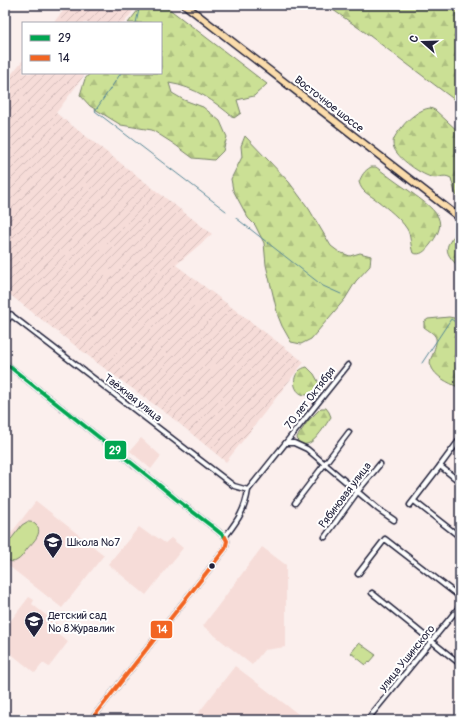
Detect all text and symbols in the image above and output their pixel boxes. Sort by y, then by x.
legend [22,22,162,74]
north arrow [403,22,443,62]
text: 29 [58,31,71,46]
text: С [407,33,421,44]
text: 14 [58,51,70,66]
street label: Восточное шоссе [292,73,367,135]
street label: 70 лет Октября [282,365,338,431]
street label: Таёжная улица [102,371,164,425]
line badge: 29 [104,440,127,460]
text: 29 [109,444,121,457]
street label: Рябиновая улица [316,460,374,530]
school or university icon: Школа №7 [42,531,64,559]
place label: Школа №7 [67,536,120,549]
unlabelled marker [207,561,217,571]
place label: Детский сад № 8 Журавлик [47,609,115,635]
school or university icon: Детский сад № 8 Журавлик [23,610,45,638]
line badge: 14 [150,620,173,639]
street label: улица Ушинского [376,622,438,694]
text: 14 [157,623,168,636]

